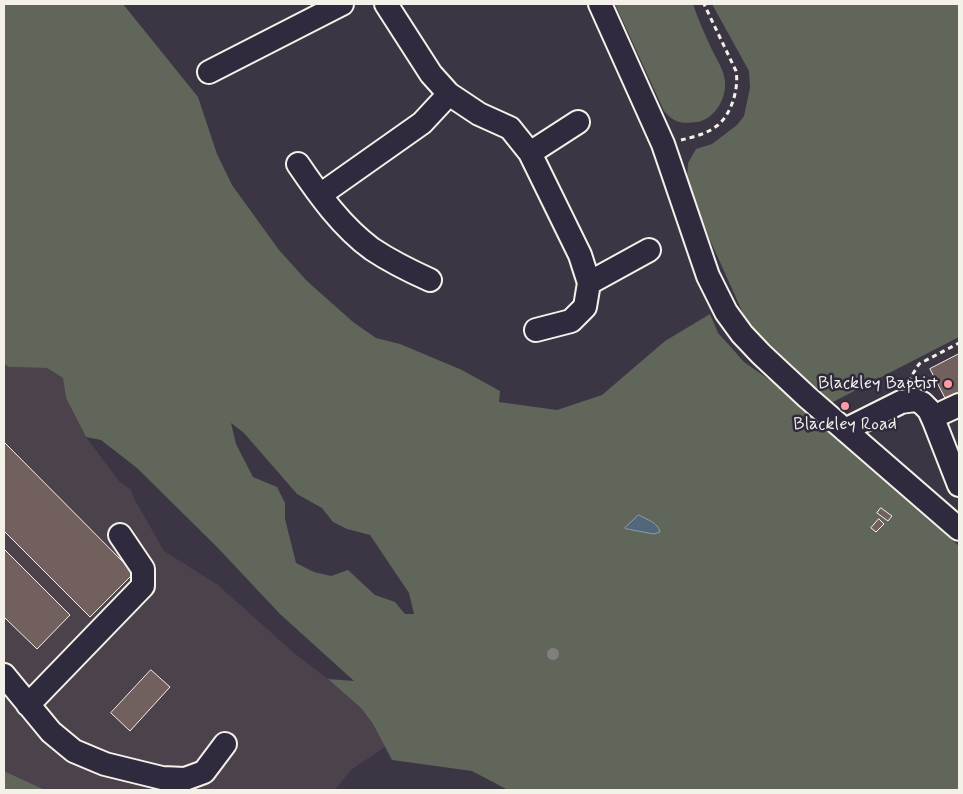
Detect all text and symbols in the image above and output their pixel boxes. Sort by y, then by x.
place label: Blackley Baptist [818,373,938,395]
marker: Blackley Baptist [942,378,954,390]
marker: Blackley Road [839,400,851,412]
place label: Blackley Road [793,414,897,436]

